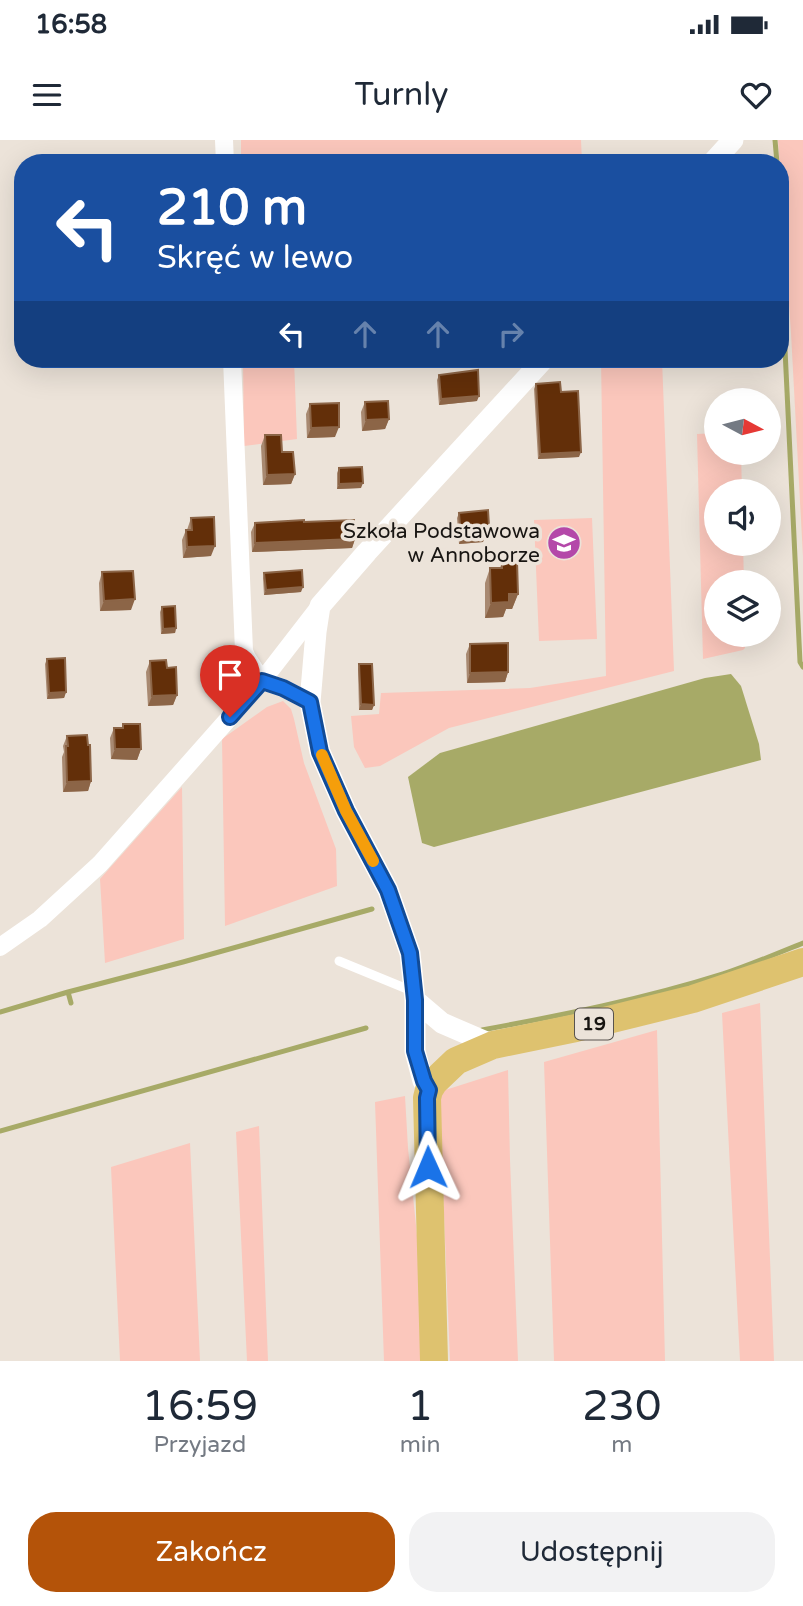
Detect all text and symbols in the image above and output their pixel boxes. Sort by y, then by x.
text: 16:58 [35,9,107,40]
icon: menu [28,76,66,114]
text: Turnly [355,76,448,114]
icon: heart [737,76,775,114]
text: 210 m [157,179,307,238]
icon: left [42,182,133,273]
text: Skręć w lewo [157,239,353,277]
icon: left [273,315,311,353]
icon: ahead [346,315,384,353]
icon: ahead [419,315,457,353]
icon: right [492,315,530,353]
north arrow [704,388,780,466]
map controls [704,388,781,647]
button: sound [704,479,781,556]
place label: Szkoła Podstawowa w Annoborze [343,519,540,568]
school or university icon: Szkoła Podstawowa w Annoborze [545,524,583,562]
button: layers [704,570,781,647]
pin [200,645,260,717]
icon: arrive [211,656,249,694]
road number: 19 [575,1009,613,1040]
position arrow [391,1130,465,1204]
text: 16:59 [142,1381,258,1432]
text: 1 [407,1381,433,1432]
text: 230 [582,1381,661,1432]
text: Przyjazd [154,1431,246,1459]
text: min [400,1431,441,1459]
text: m [611,1431,632,1459]
button: Zakończ [28,1512,395,1592]
button: Udostępnij [409,1512,775,1592]

